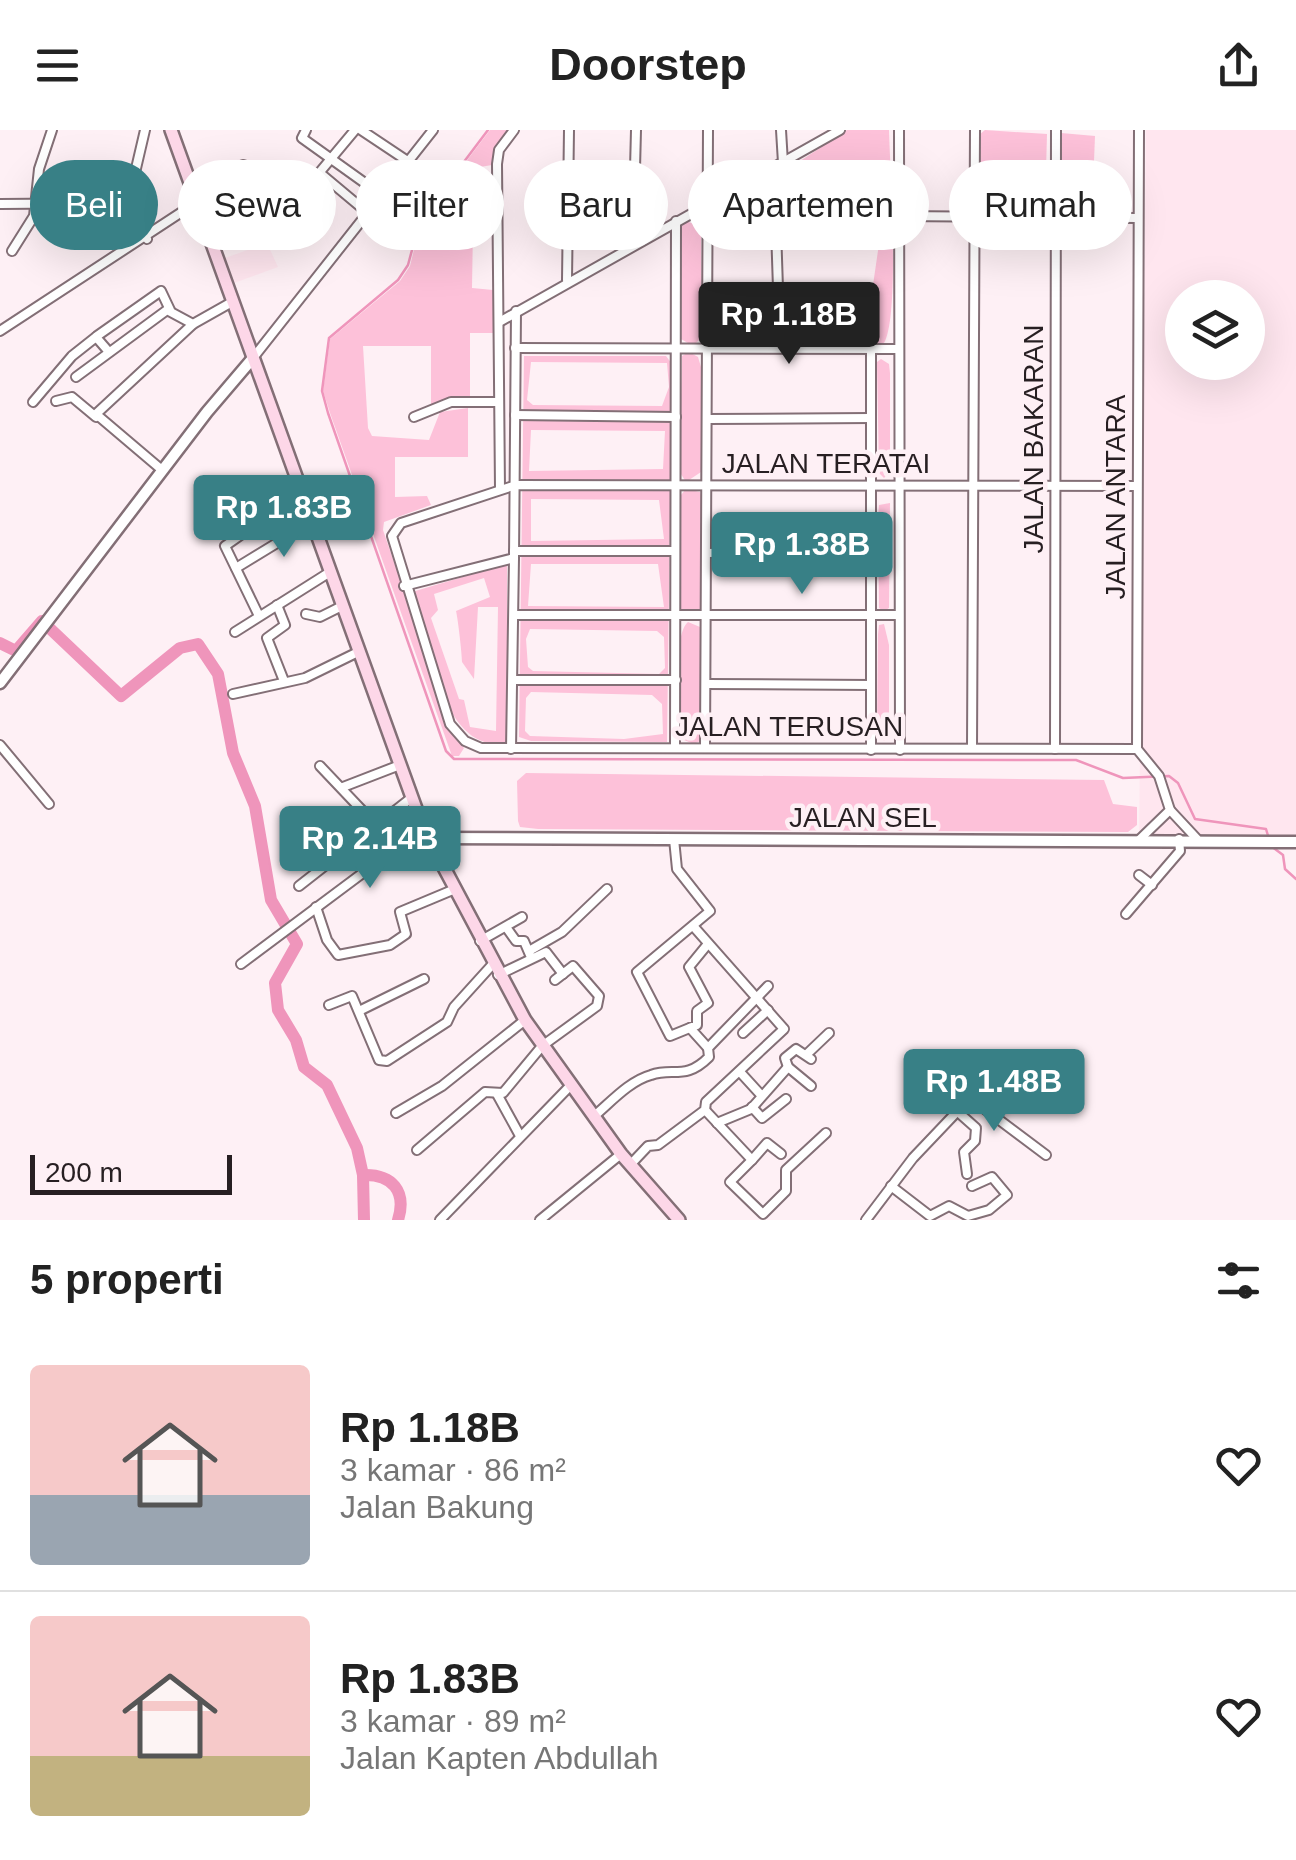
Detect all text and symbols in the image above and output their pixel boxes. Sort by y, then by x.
icon: menu [30,38,85,93]
icon: share [1211,38,1266,93]
text: Doorstep [549,39,747,90]
chip: Beli [30,160,158,250]
chip: Sewa [178,160,336,250]
chip: Filter [356,160,504,250]
chip: Baru [524,160,668,250]
chip: Apartemen [688,160,929,250]
chip: Rumah [949,160,1132,250]
map controls [1165,280,1265,380]
button: layers [1165,280,1265,380]
pin: Rp 1.18B [686,282,892,367]
text: Rp 1.18B [721,296,857,332]
street label: JALAN BAKARAN [1018,325,1049,553]
street label: JALAN ANTARA [1100,394,1131,599]
street label: JALAN TERATAI [722,448,930,479]
pin: Rp 1.83B [181,475,387,560]
text: Rp 1.83B [216,489,352,525]
pin: Rp 1.38B [699,512,905,597]
text: Rp 1.38B [734,526,870,562]
street label: JALAN TERUSAN [675,711,903,742]
street label: JALAN SEL [789,802,937,833]
pin: Rp 2.14B [267,806,473,891]
text: Rp 2.14B [302,820,438,856]
pin: Rp 1.48B [891,1049,1097,1134]
text: Rp 1.48B [926,1063,1062,1099]
scale bar [30,1150,232,1194]
text: 200 m [45,1157,123,1188]
icon: filters [1211,1253,1266,1308]
text: 5 properti [30,1256,224,1303]
text: Rp 1.18B [340,1404,520,1451]
icon: home [110,1405,230,1525]
icon: heart [1211,1438,1266,1493]
text: 3 kamar · 86 m² [340,1452,566,1488]
text: Jalan Bakung [340,1489,534,1525]
text: Rp 1.83B [340,1655,520,1702]
icon: home [110,1656,230,1776]
icon: heart [1211,1689,1266,1744]
text: 3 kamar · 89 m² [340,1703,566,1739]
text: Jalan Kapten Abdullah [340,1740,658,1776]

